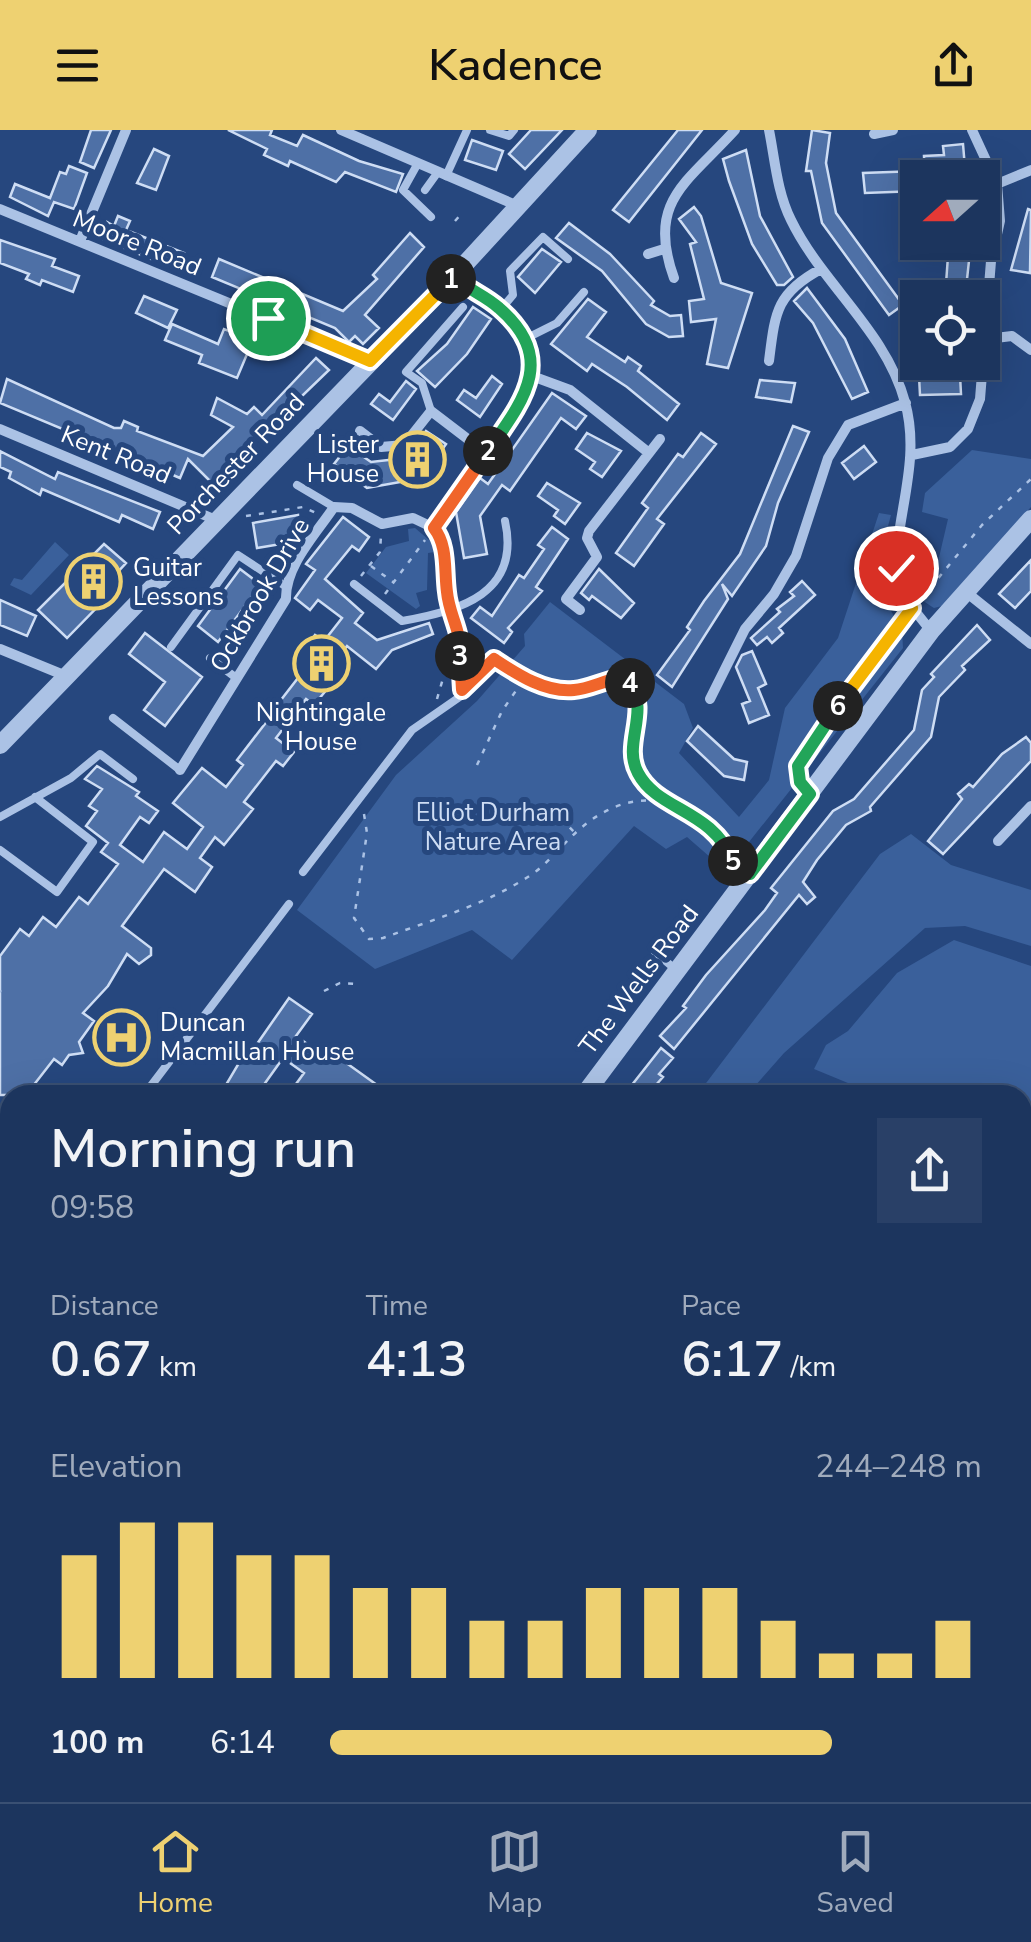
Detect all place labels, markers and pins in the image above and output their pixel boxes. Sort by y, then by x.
pin: 1 [426,254,476,304]
pin [226,276,311,361]
pin: 2 [463,426,513,476]
place label: Lister House [307,428,379,491]
building icon: Lister House [388,429,448,489]
pin [854,526,939,611]
place label: Guitar Lessons [133,551,224,614]
building icon: Guitar Lessons [64,552,124,612]
pin: 3 [435,631,485,681]
building icon: Nightingale House [291,634,351,694]
pin: 4 [605,658,655,708]
pin: 6 [813,681,863,731]
place label: Nightingale House [256,696,386,759]
pin: 5 [708,836,758,886]
place label: Duncan Macmillan House [160,1006,354,1069]
hospital icon: Duncan Macmillan House [91,1007,151,1067]

